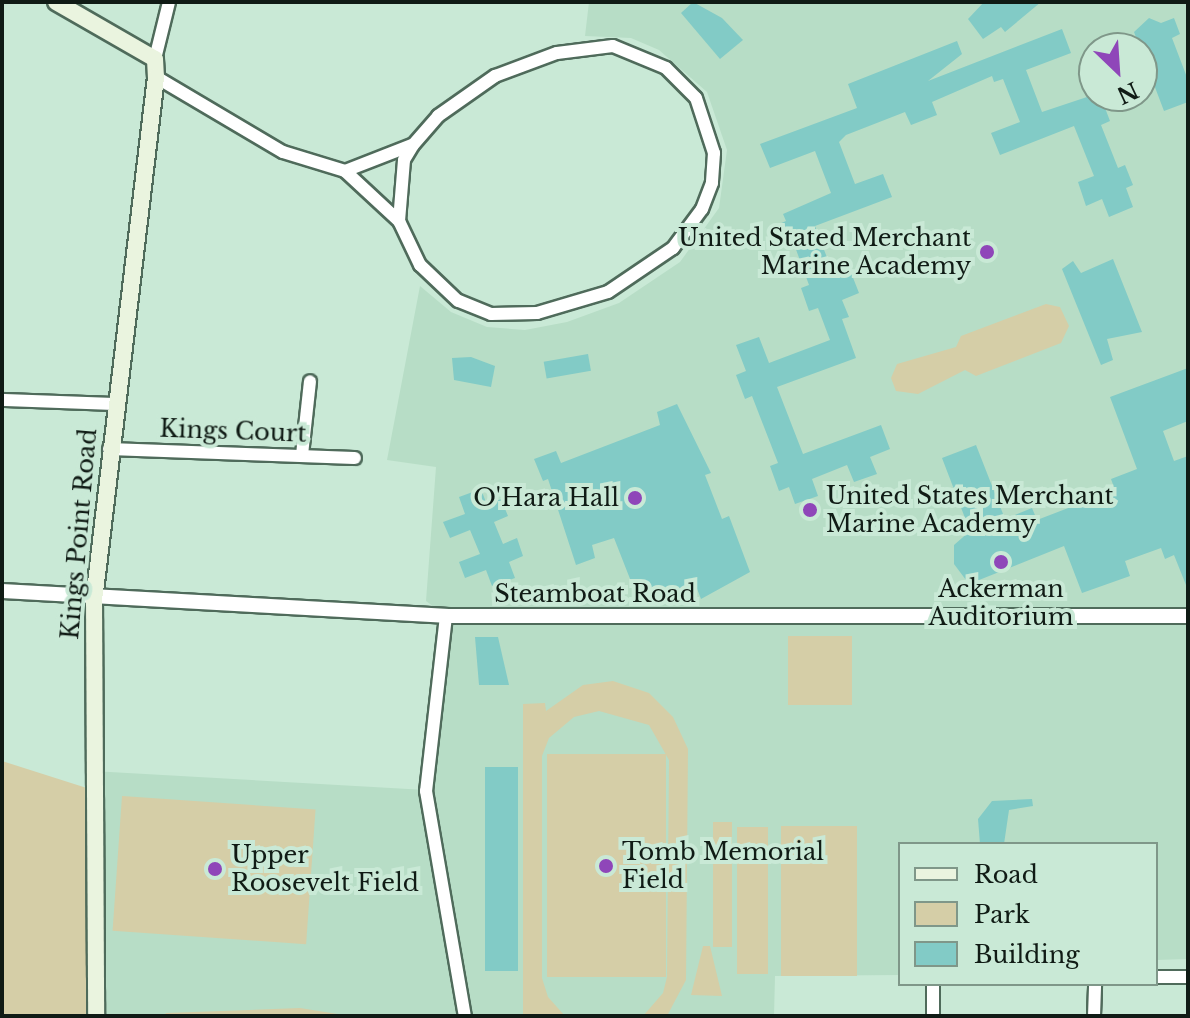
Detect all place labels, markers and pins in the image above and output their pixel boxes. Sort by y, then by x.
place label: United Stated Merchant Marine Academy [678,224,971,280]
marker: United Stated Merchant Marine Academy [978,243,996,261]
place label: United States Merchant Marine Academy [826,482,1114,538]
place label: O'Hara Hall [473,484,619,512]
marker: O'Hara Hall [626,489,644,507]
marker: United States Merchant Marine Academy [801,501,819,519]
marker: Ackerman Auditorium [992,553,1010,571]
place label: Ackerman Auditorium [929,575,1073,631]
place label: Tomb Memorial Field [622,838,824,894]
place label: Upper Roosevelt Field [231,841,419,897]
marker: Tomb Memorial Field [597,857,615,875]
marker: Upper Roosevelt Field [206,860,224,878]

